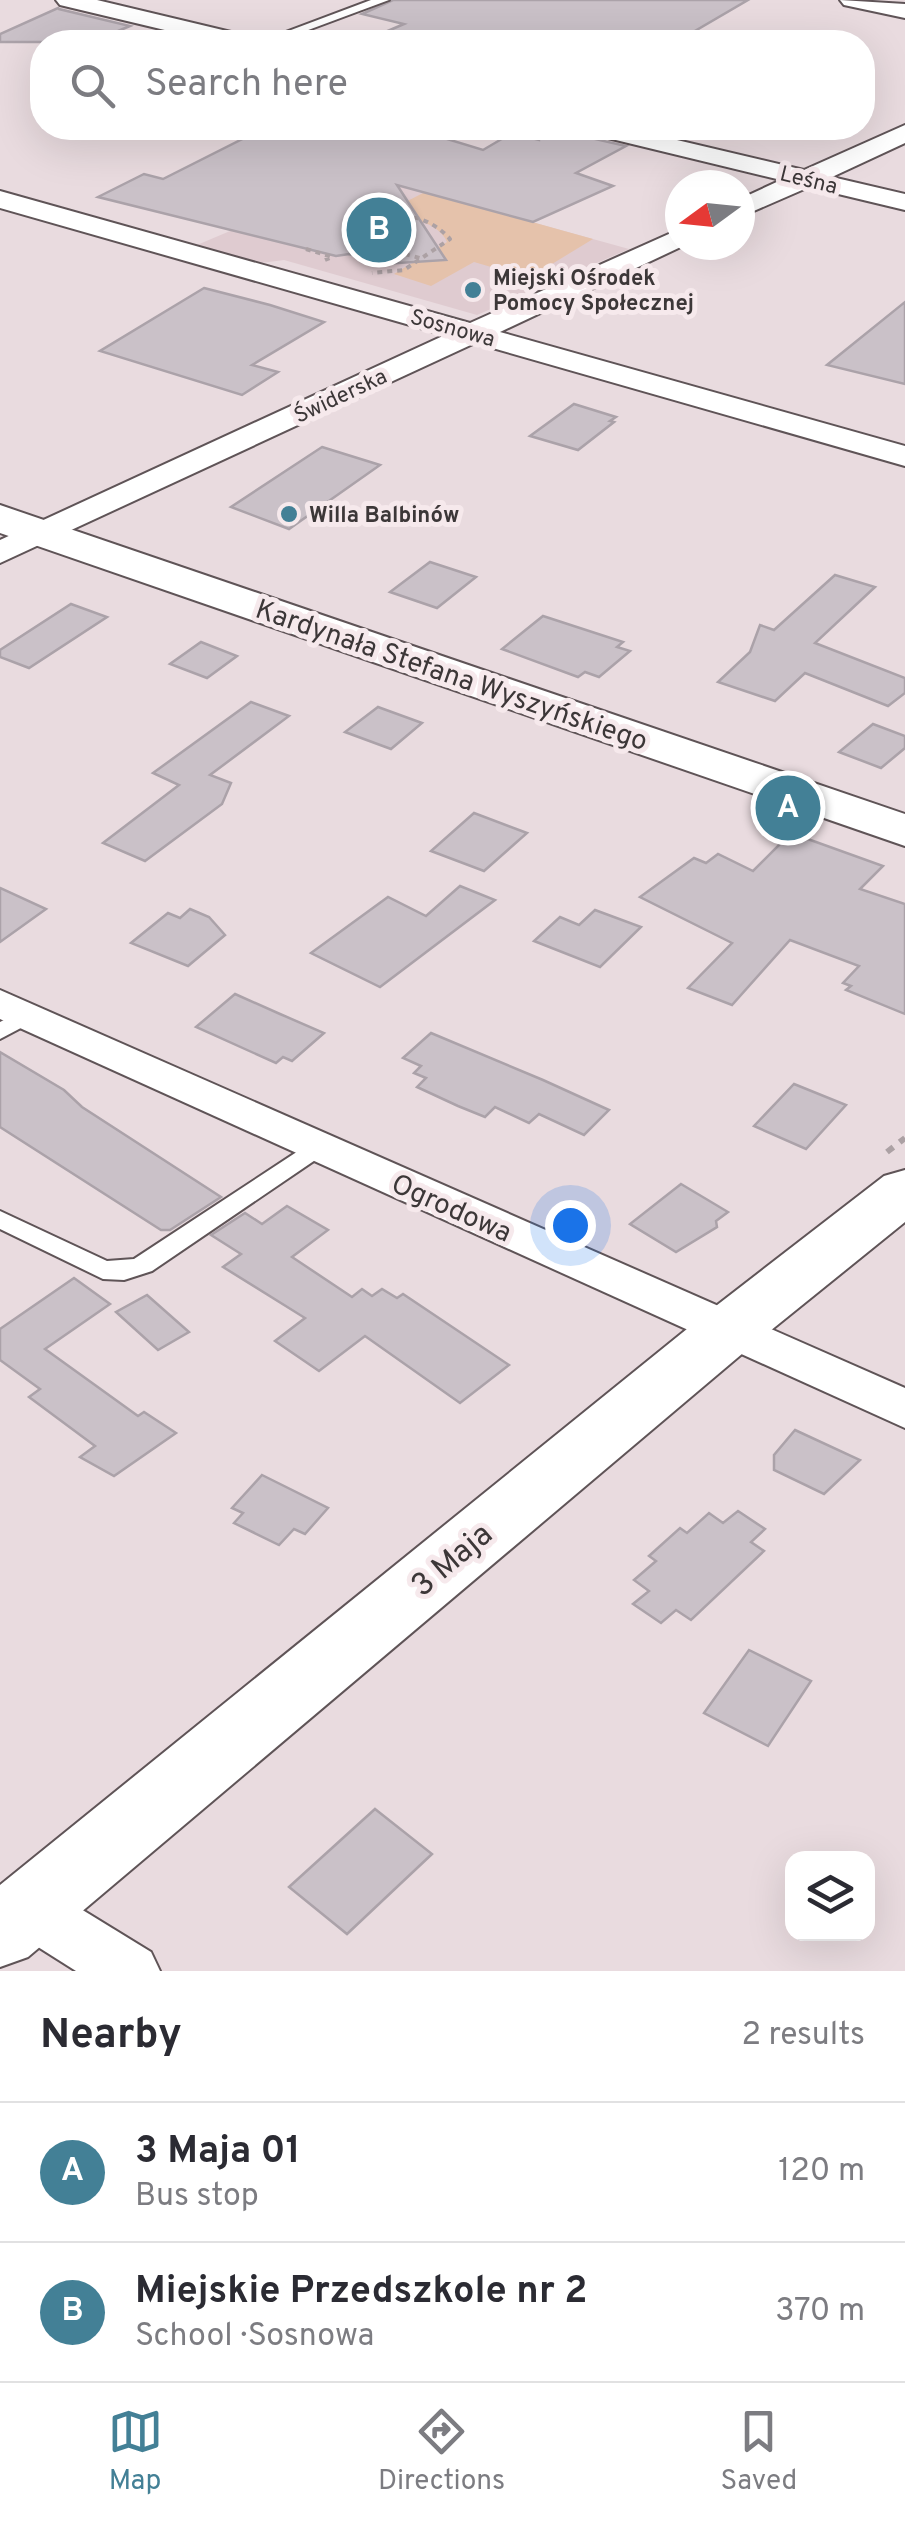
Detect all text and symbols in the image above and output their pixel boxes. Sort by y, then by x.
search box [30,30,875,140]
icon: search [65,58,120,113]
text: Search here [145,61,348,110]
street label: Leśna [777,161,840,202]
north arrow [665,170,755,260]
pin: B [346,192,412,268]
place label: Miejski Ośrodek Pomocy Społecznej [493,266,694,318]
marker: Miejski Ośrodek Pomocy Społecznej [462,279,484,301]
street label: Sosnowa [407,304,498,354]
street label: Świderska [289,361,392,431]
marker: Willa Balbinów [278,503,300,525]
place label: Willa Balbinów [309,503,459,530]
street label: Kardynała Stefana Wyszyńskiego [250,593,652,761]
pin: A [756,770,820,846]
street label: Ogrodowa [385,1167,517,1252]
your location [545,1200,596,1251]
street label: 3 Maja [404,1516,502,1607]
map controls [785,1851,875,1941]
button: layers [785,1851,875,1941]
text: Nearby [40,2010,182,2063]
text: 2 results [741,2016,865,2056]
text: 3 Maja 01 [135,2128,301,2177]
text: A [61,2152,84,2192]
text: 120 m [778,2152,865,2192]
text: Bus stop [135,2177,259,2217]
text: Miejskie Przedszkole nr 2 [135,2268,587,2317]
text: B [61,2292,84,2332]
text: 370 m [775,2292,865,2332]
text: School · Sosnowa [135,2317,374,2357]
tab: Map [108,2404,163,2500]
tab: Directions [378,2404,505,2500]
tab: Saved [720,2404,797,2500]

